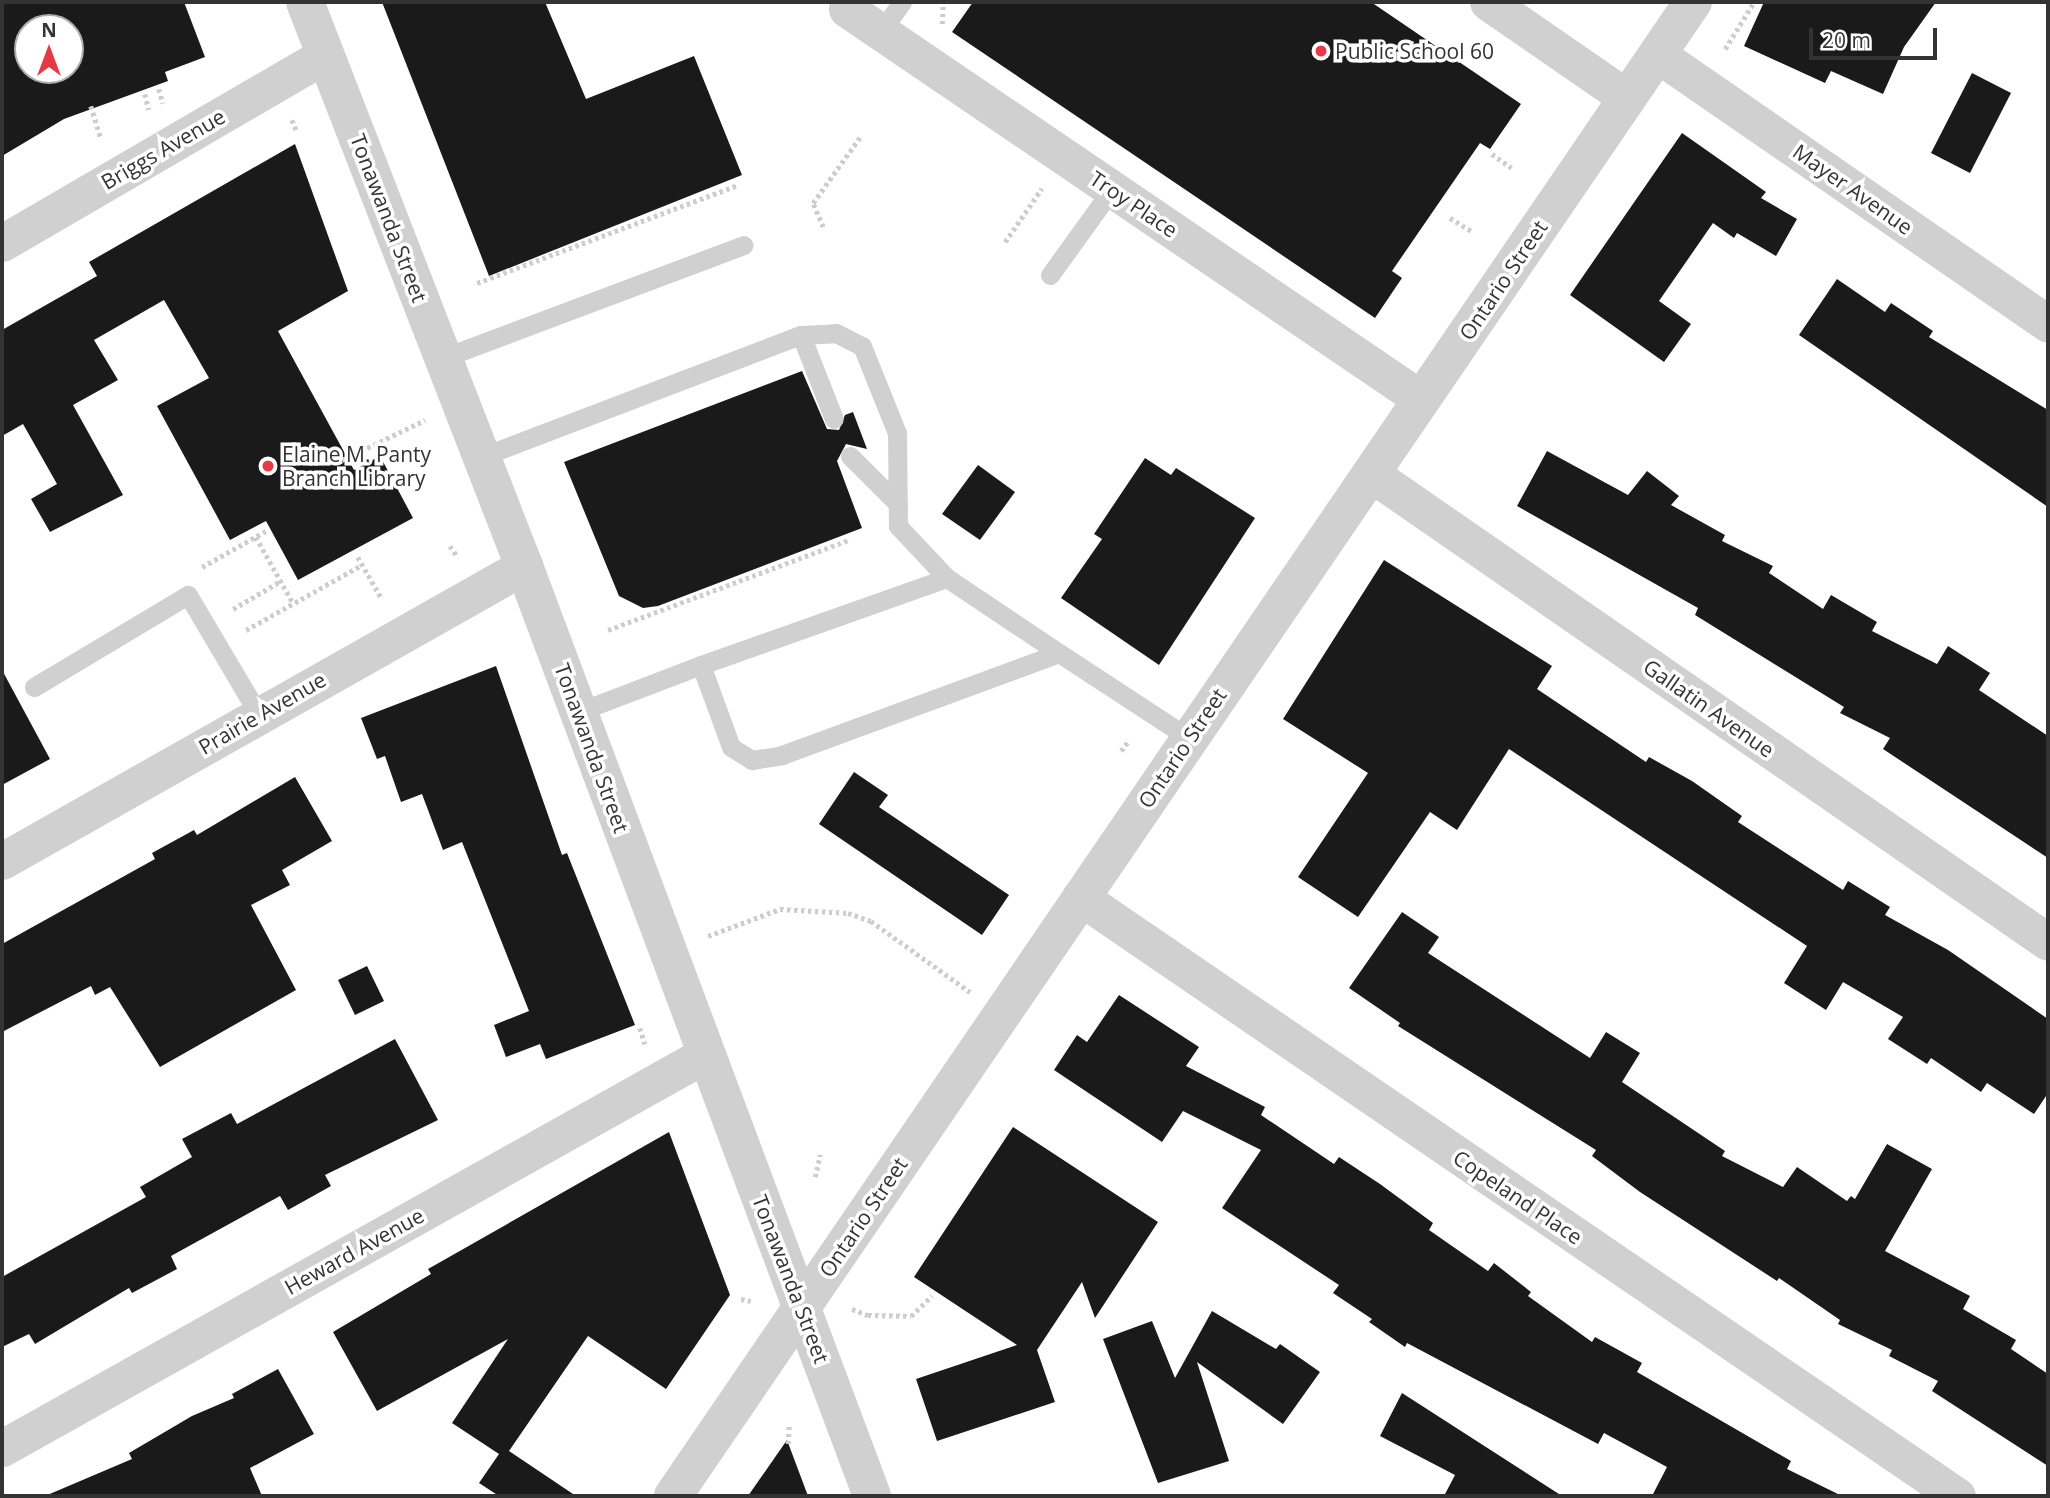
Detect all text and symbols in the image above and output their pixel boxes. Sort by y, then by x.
north arrow [14,14,84,84]
scale bar [1812,14,1940,58]
text: N [41,17,57,43]
text: 20 m [1822,26,1871,54]
place label: Public School 60 [1335,38,1494,64]
marker: Public School 60 [1313,43,1329,59]
street label: Briggs Avenue [97,103,229,195]
street label: Tonawanda Street [345,130,433,306]
street label: Mayer Avenue [1788,139,1918,239]
street label: Troy Place [1085,166,1183,242]
street label: Ontario Street [1454,215,1552,345]
place label: Elaine M. Panty Branch Library [282,441,431,491]
marker: Elaine M. Panty Branch Library [260,458,276,474]
street label: Gallatin Avenue [1639,654,1779,762]
street label: Tonawanda Street [550,660,634,836]
street label: Prairie Avenue [194,666,330,760]
street label: Ontario Street [1133,683,1231,813]
street label: Copeland Place [1449,1145,1587,1249]
street label: Ontario Street [814,1152,912,1282]
street label: Tonawanda Street [747,1191,835,1367]
street label: Heward Avenue [280,1202,428,1300]

